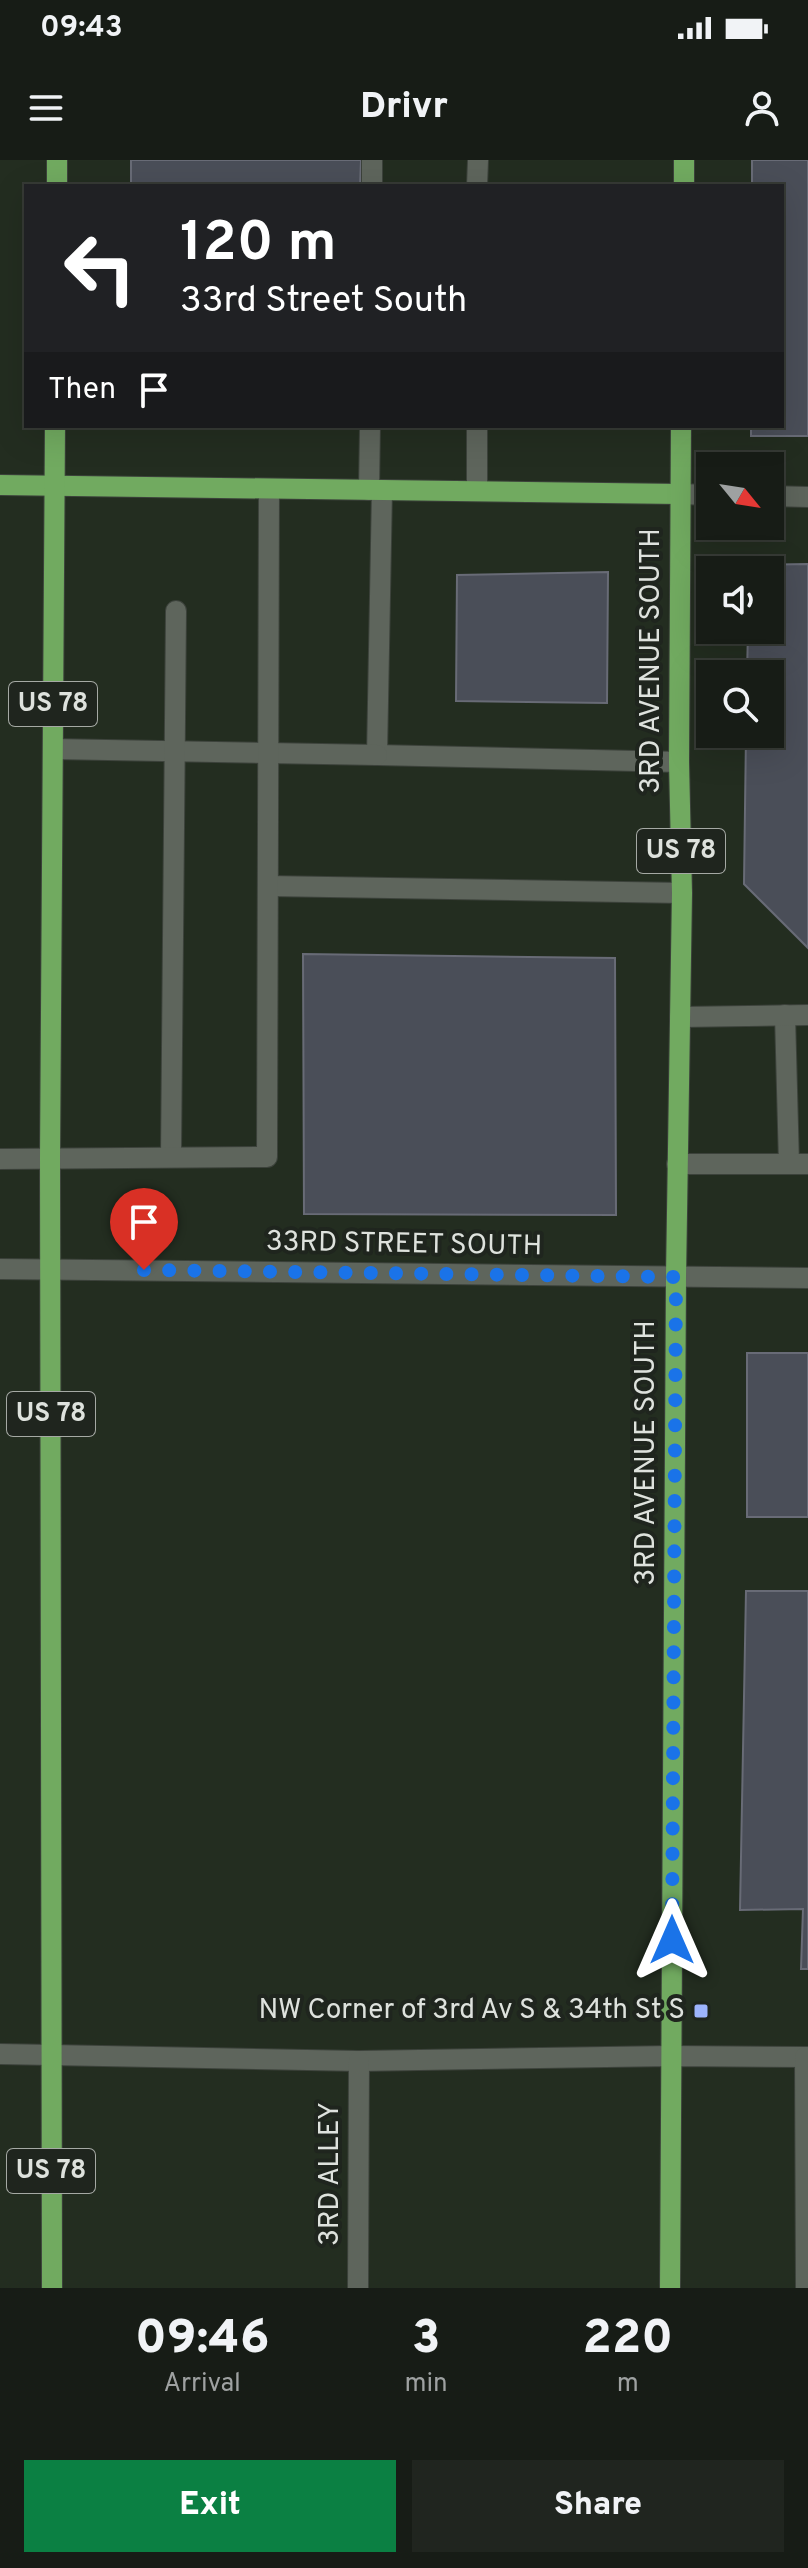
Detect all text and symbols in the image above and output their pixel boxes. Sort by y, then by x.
text: 09:43 [40,10,123,47]
text: Drivr [360,85,448,131]
icon: menu [24,86,68,130]
icon: person [740,86,784,130]
text: 120 m [180,210,337,280]
icon: left [48,216,152,320]
text: 33rd Street South [180,279,467,325]
icon: arrive [132,368,176,412]
text: Then [48,372,116,409]
north arrow [696,452,784,540]
map controls [696,452,784,748]
street label: 3RD AVENUE SOUTH [634,528,670,794]
button: sound [696,556,784,644]
button: search [696,660,784,748]
road number: US 78 [9,682,97,726]
road number: US 78 [637,829,725,873]
pin [110,1188,178,1270]
icon: arrive [122,1200,166,1244]
street label: 33RD STREET SOUTH [266,1225,542,1265]
street label: 3RD AVENUE SOUTH [629,1320,665,1586]
road number: US 78 [7,1392,95,1436]
position arrow [630,1898,714,1982]
place label: NW Corner of 3rd Av S & 34th St S [258,1993,685,2029]
marker: NW Corner of 3rd Av S & 34th St S [692,2002,710,2020]
street label: 3RD ALLEY [313,2102,349,2246]
road number: US 78 [7,2149,95,2193]
text: 09:46 [135,2310,269,2370]
text: 3 [412,2310,440,2370]
text: 220 [583,2310,673,2370]
text: Arrival [163,2368,241,2401]
text: min [404,2368,448,2401]
text: m [617,2368,639,2401]
button: Exit [24,2460,396,2552]
button: Share [412,2460,784,2552]

